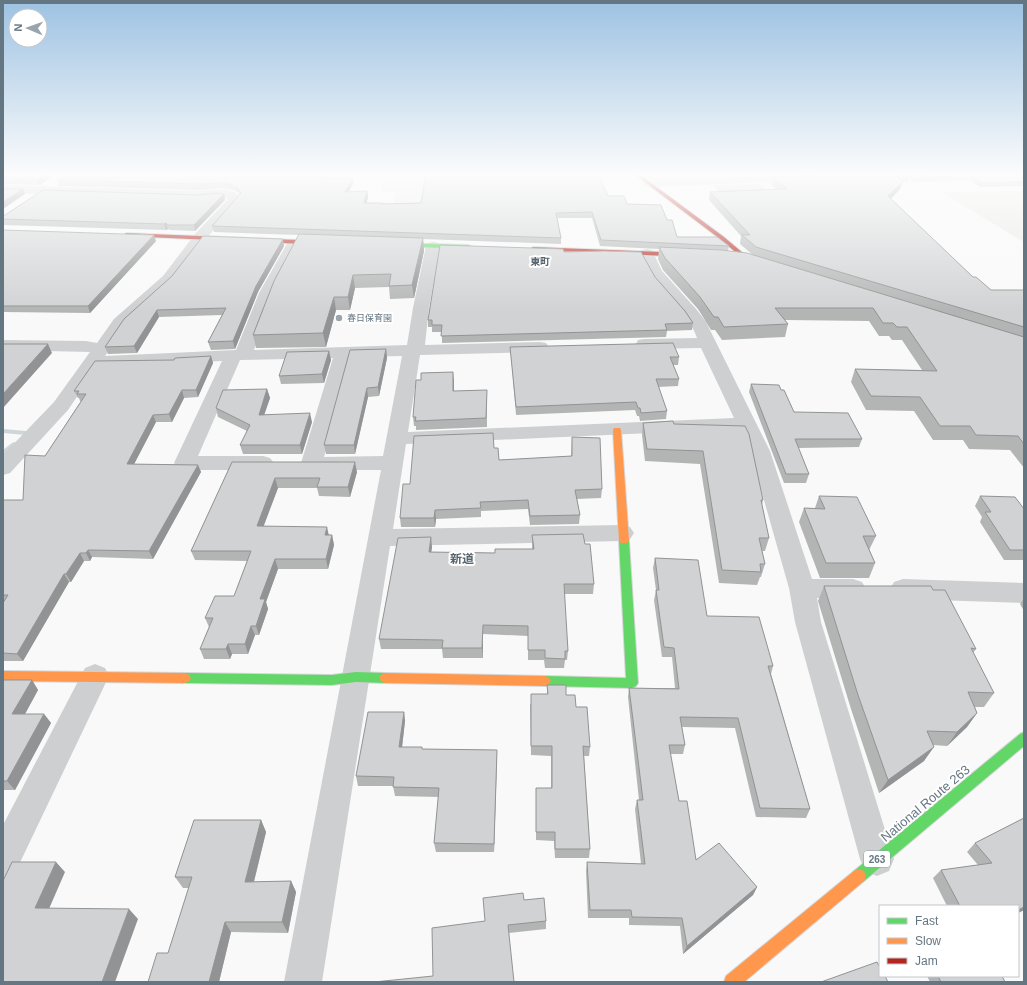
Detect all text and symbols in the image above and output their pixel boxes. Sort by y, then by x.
north arrow [8,8,48,48]
text: N [12,23,24,32]
district label: 東町 [530,256,550,267]
marker: 春日保育園 [334,313,344,323]
place label: 春日保育園 [347,313,392,323]
district label: 新道 [450,552,474,566]
street label: National Route 263 [878,762,973,845]
road number: 263 [864,851,890,867]
legend [879,905,1019,977]
text: Fast [915,914,939,928]
text: Slow [915,934,941,948]
text: Jam [915,954,938,968]

